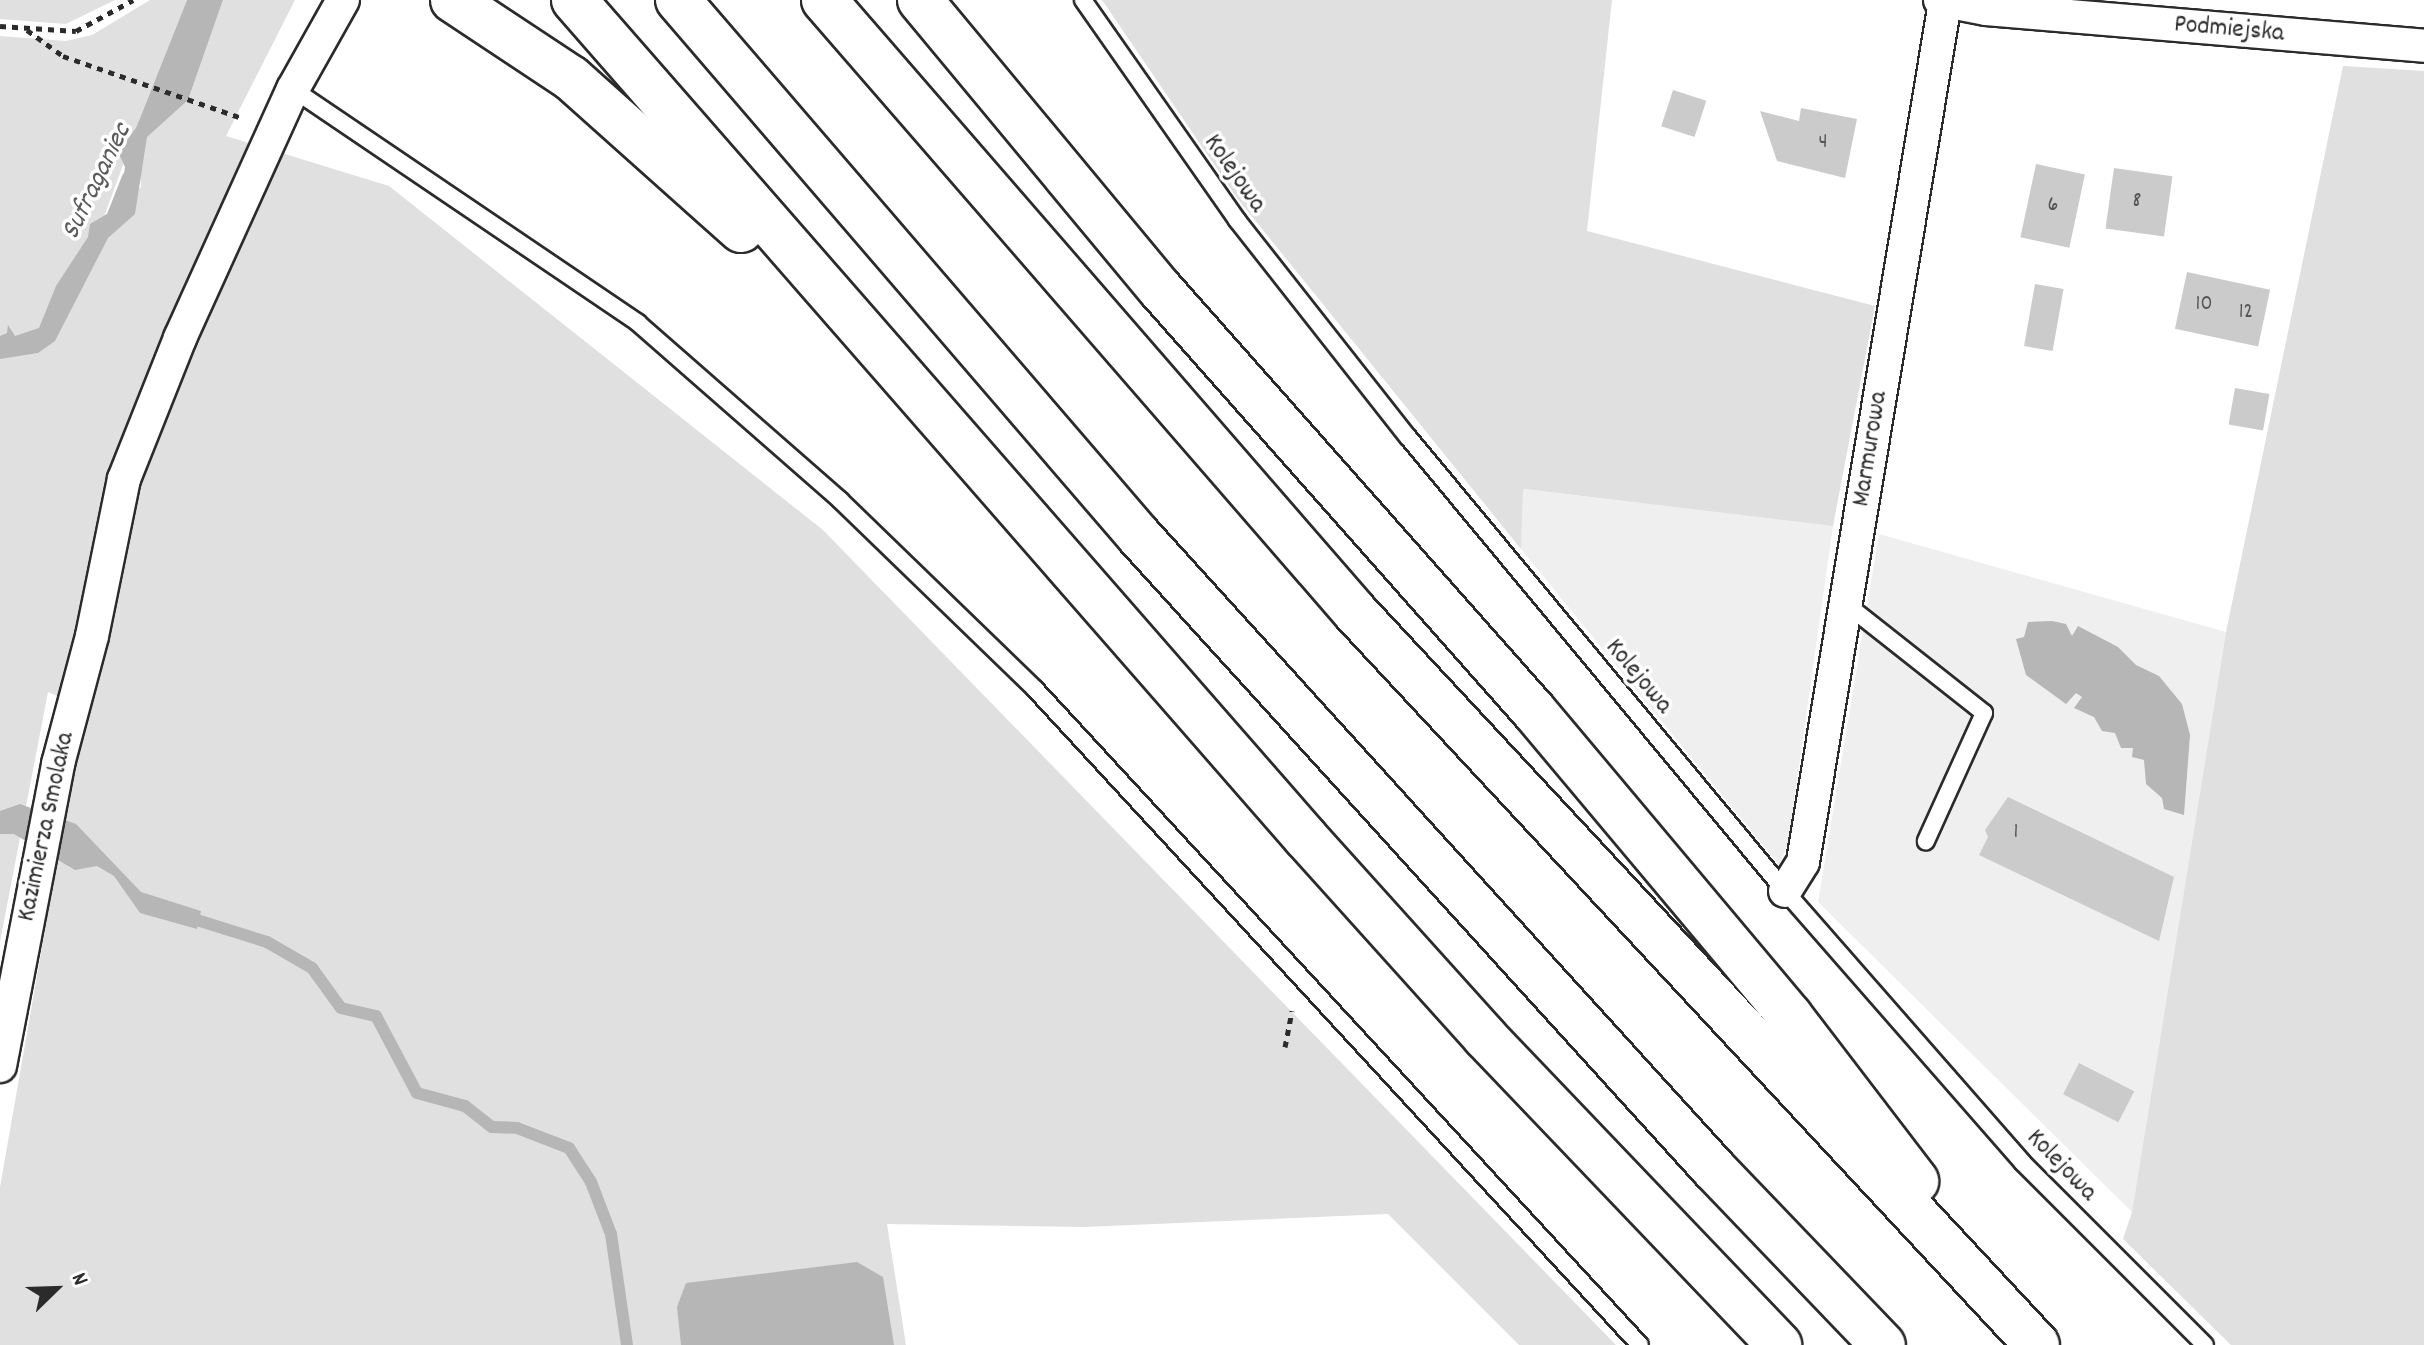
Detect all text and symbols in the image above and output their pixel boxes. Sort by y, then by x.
street label: Podmiejska [2173,10,2285,50]
water label: Sufraganiec [56,119,140,245]
street label: Kolejowa [1196,129,1272,219]
house number: 4 [1818,130,1828,156]
house number: 8 [2133,189,2141,215]
house number: 6 [2048,193,2058,219]
house number: 10 [2196,292,2212,318]
house number: 12 [2239,300,2253,326]
street label: Marmurowa [1846,389,1896,509]
street label: Kolejowa [1598,633,1678,721]
street label: Kazimierza Smolaka [12,730,82,924]
house number: 1 [2014,820,2018,846]
street label: Kolejowa [2019,1123,2103,1209]
north arrow [16,1249,96,1329]
text: N [62,1268,95,1290]

